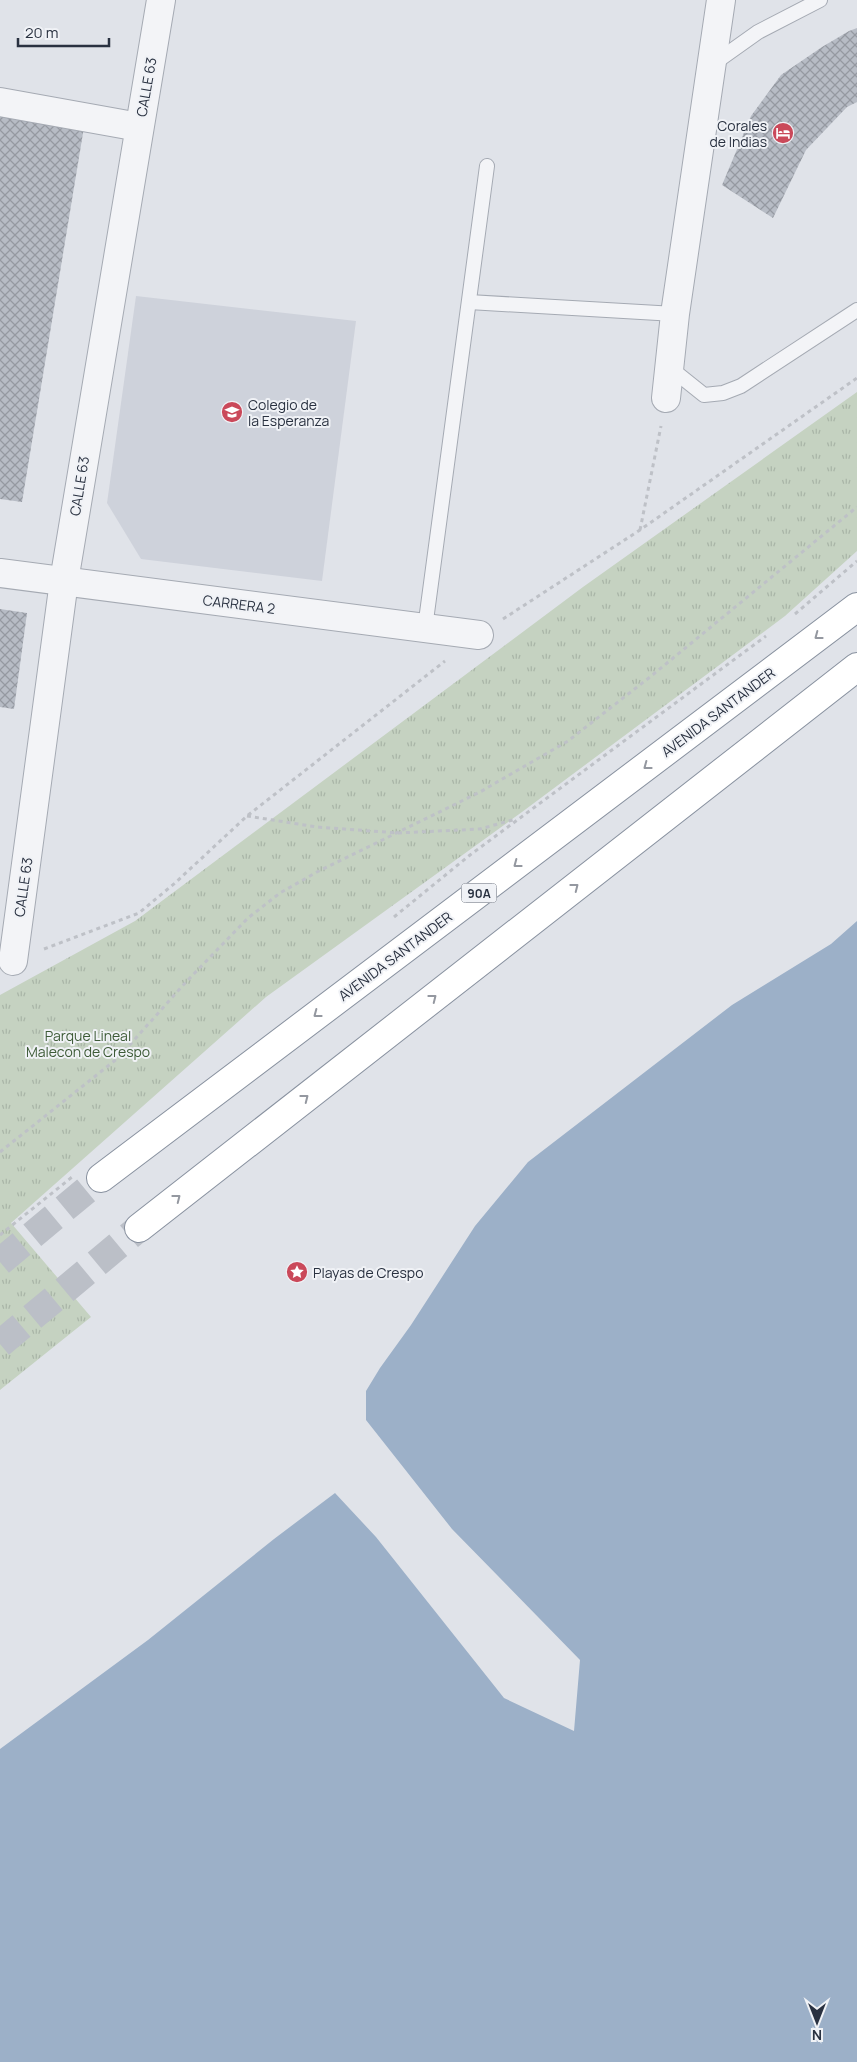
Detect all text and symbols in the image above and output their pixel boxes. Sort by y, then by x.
scale bar [18,15,109,47]
text: 20 m [25,22,58,43]
street label: CALLE 63 [131,56,161,118]
place label: Corales de Indias [709,116,767,151]
hotel icon: Corales de Indias [771,121,795,145]
place label: Colegio de la Esperanza [248,395,329,430]
school or university icon: Colegio de la Esperanza [220,400,244,424]
street label: CALLE 63 [65,455,93,517]
street label: CARRERA 2 [202,590,276,618]
one-way arrow [815,631,824,639]
street label: AVENIDA SANTANDER [657,663,779,761]
one-way arrow [643,760,652,769]
street label: CALLE 63 [9,856,37,918]
one-way arrow [513,858,523,867]
road number: 90A [462,884,496,902]
one-way arrow [569,885,578,893]
street label: AVENIDA SANTANDER [334,907,456,1005]
one-way arrow [427,995,437,1004]
one-way arrow [314,1009,323,1017]
park label: Parque Lineal Malecon de Crespo [26,1026,150,1061]
one-way arrow [299,1095,309,1104]
one-way arrow [171,1195,181,1204]
place icon: Playas de Crespo [285,1260,309,1284]
place label: Playas de Crespo [313,1263,423,1282]
north arrow [792,1997,842,2047]
text: N [812,2026,822,2045]

